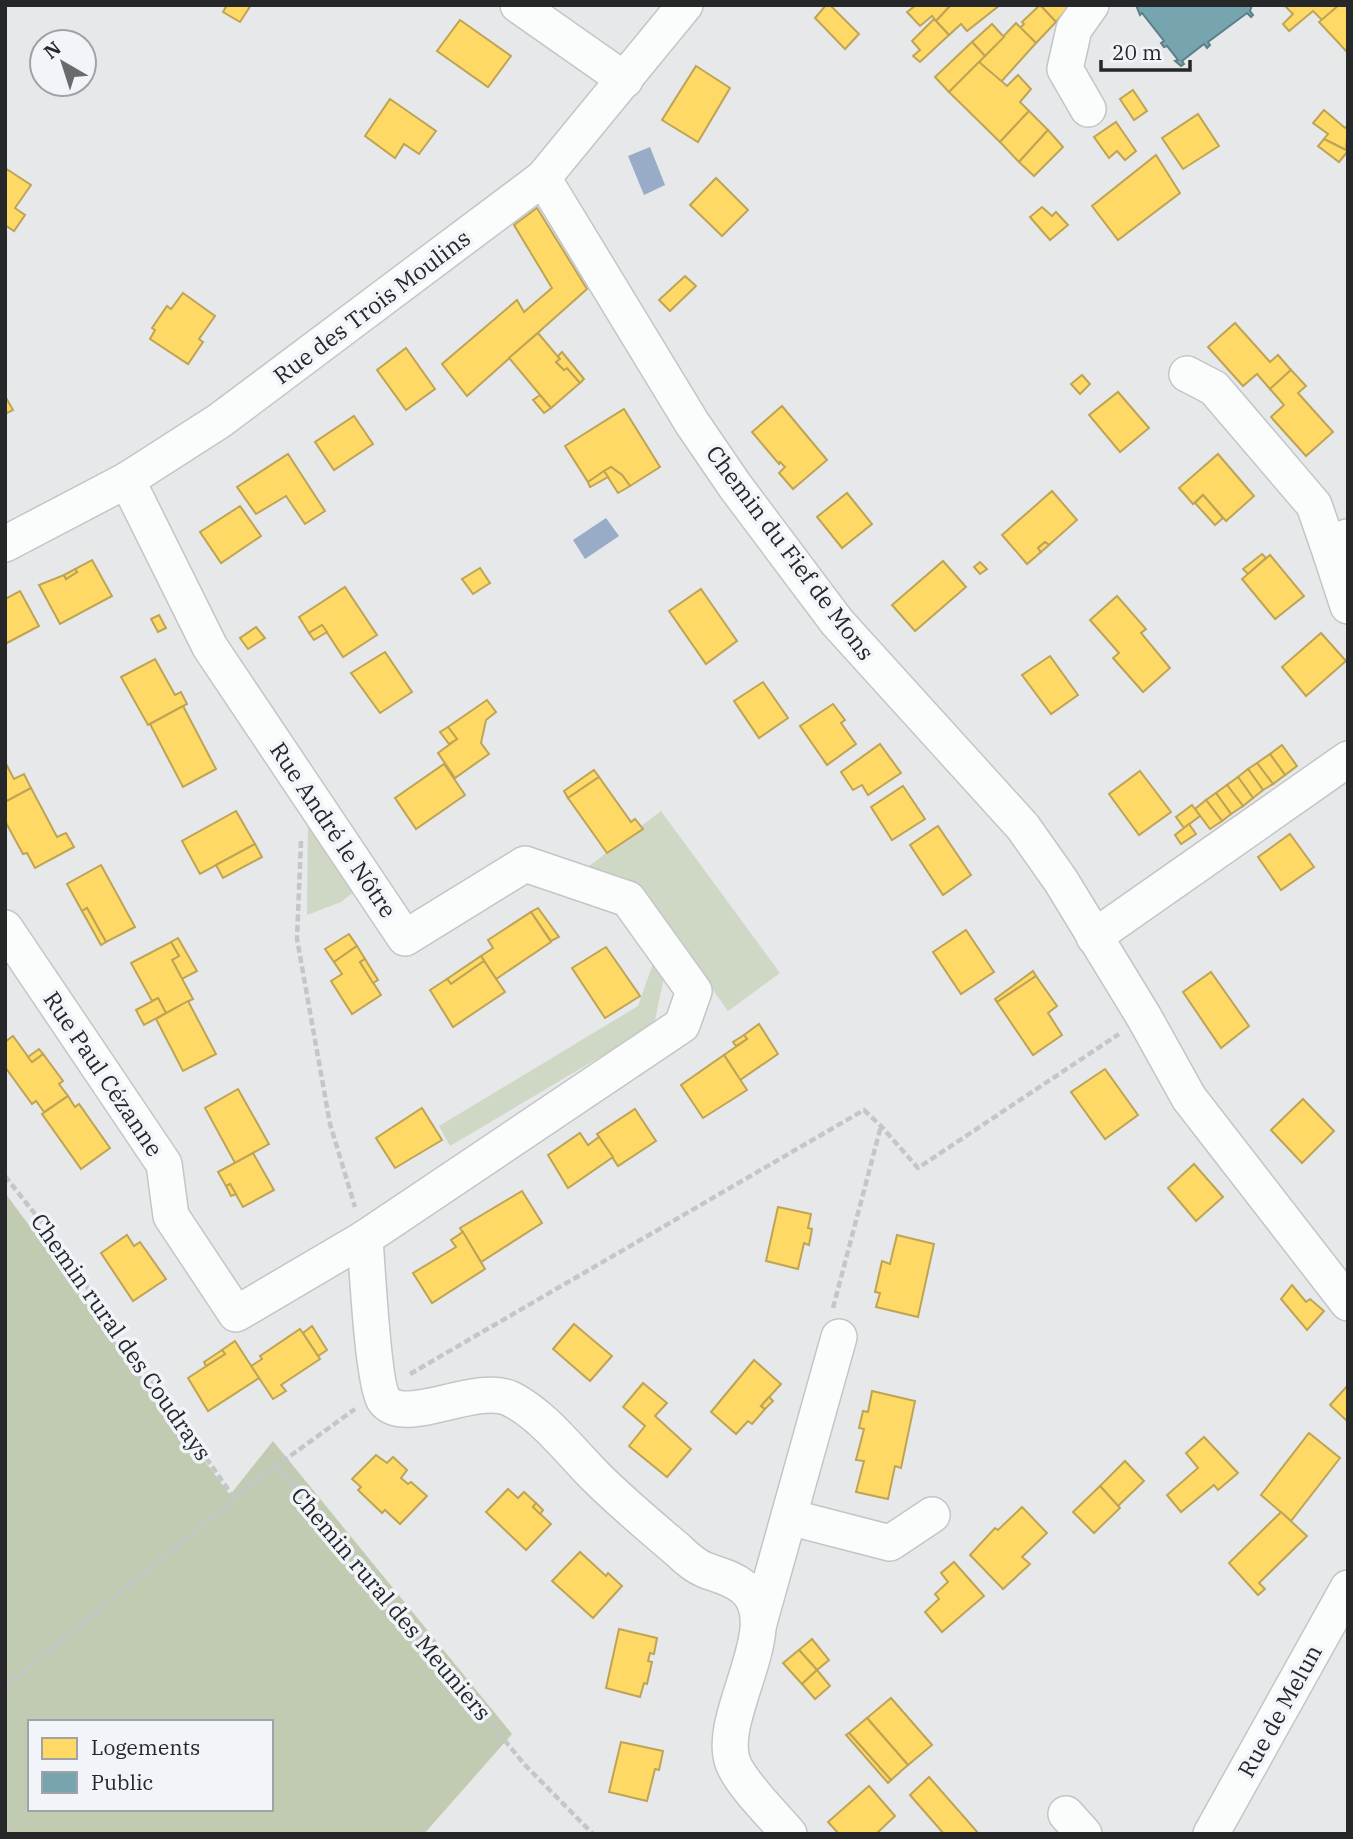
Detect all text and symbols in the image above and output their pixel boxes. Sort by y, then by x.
north arrow [28,28,98,98]
scale bar [1101,28,1190,72]
text: N [39,36,66,64]
text: 20 m [1112,38,1162,66]
street label: Rue des Trois Moulins [267,222,476,390]
street label: Chemin du Fief de Mons [700,439,881,666]
street label: Rue André le Nôtre [264,736,404,923]
street label: Rue Paul Cézanne [37,985,170,1162]
street label: Chemin rural des Coudrays [25,1207,219,1466]
street label: Chemin rural des Meuniers [285,1480,498,1726]
street label: Rue de Melun [1230,1639,1328,1782]
legend [28,1720,273,1811]
text: Logements [91,1733,200,1761]
text: Public [91,1768,153,1796]

